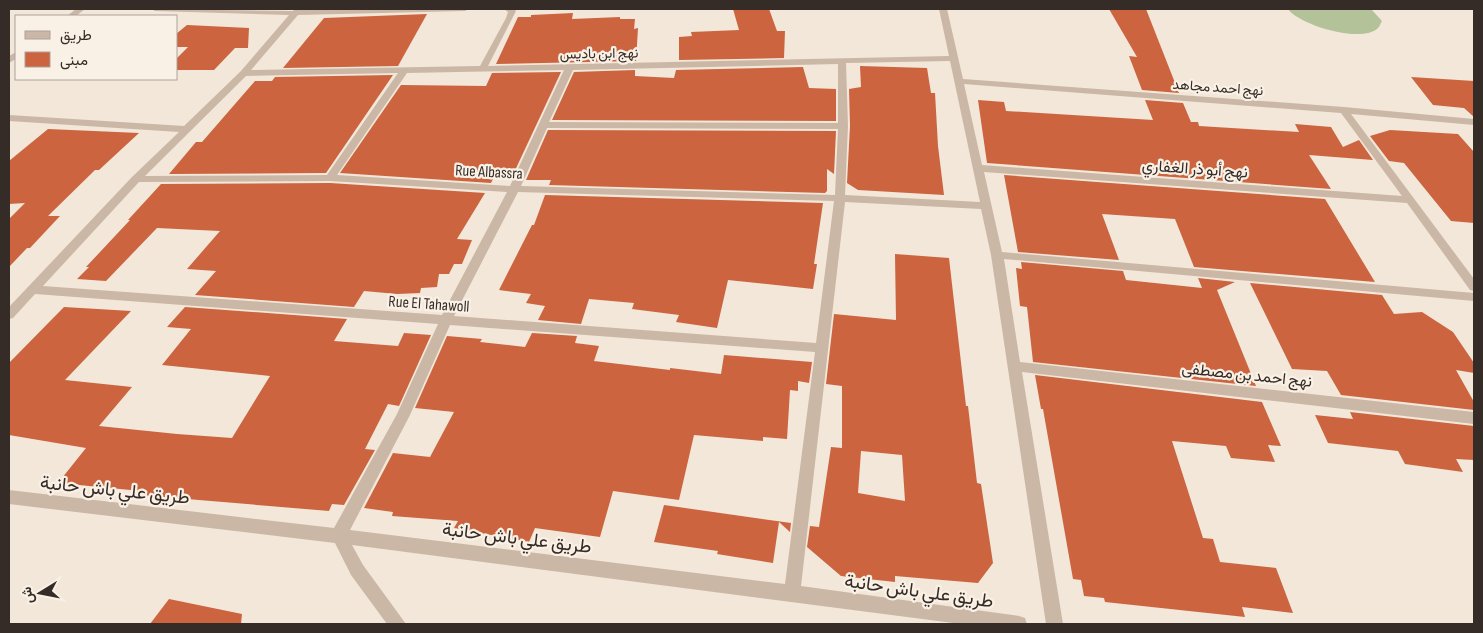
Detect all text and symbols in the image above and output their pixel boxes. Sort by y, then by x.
legend [15,15,178,80]
text: طريق [60,26,92,45]
street label: نهج ابن باديس [560,44,639,65]
text: مبنى [60,51,88,70]
street label: نهج احمد مجاهد [1172,76,1264,101]
street label: نهج أبو ذر الغفاري [1141,156,1249,186]
street label: Rue Albassra [455,161,523,184]
street label: Rue El Tahawoll [388,292,470,317]
street label: نهج احمد بن مصطفى [1181,359,1313,393]
street label: طريق علي باش حانبة [39,471,191,513]
street label: طريق علي باش حانبة [441,518,593,562]
north arrow [15,568,65,618]
street label: طريق علي باش حانبة [842,570,995,616]
text: ش [18,585,38,605]

